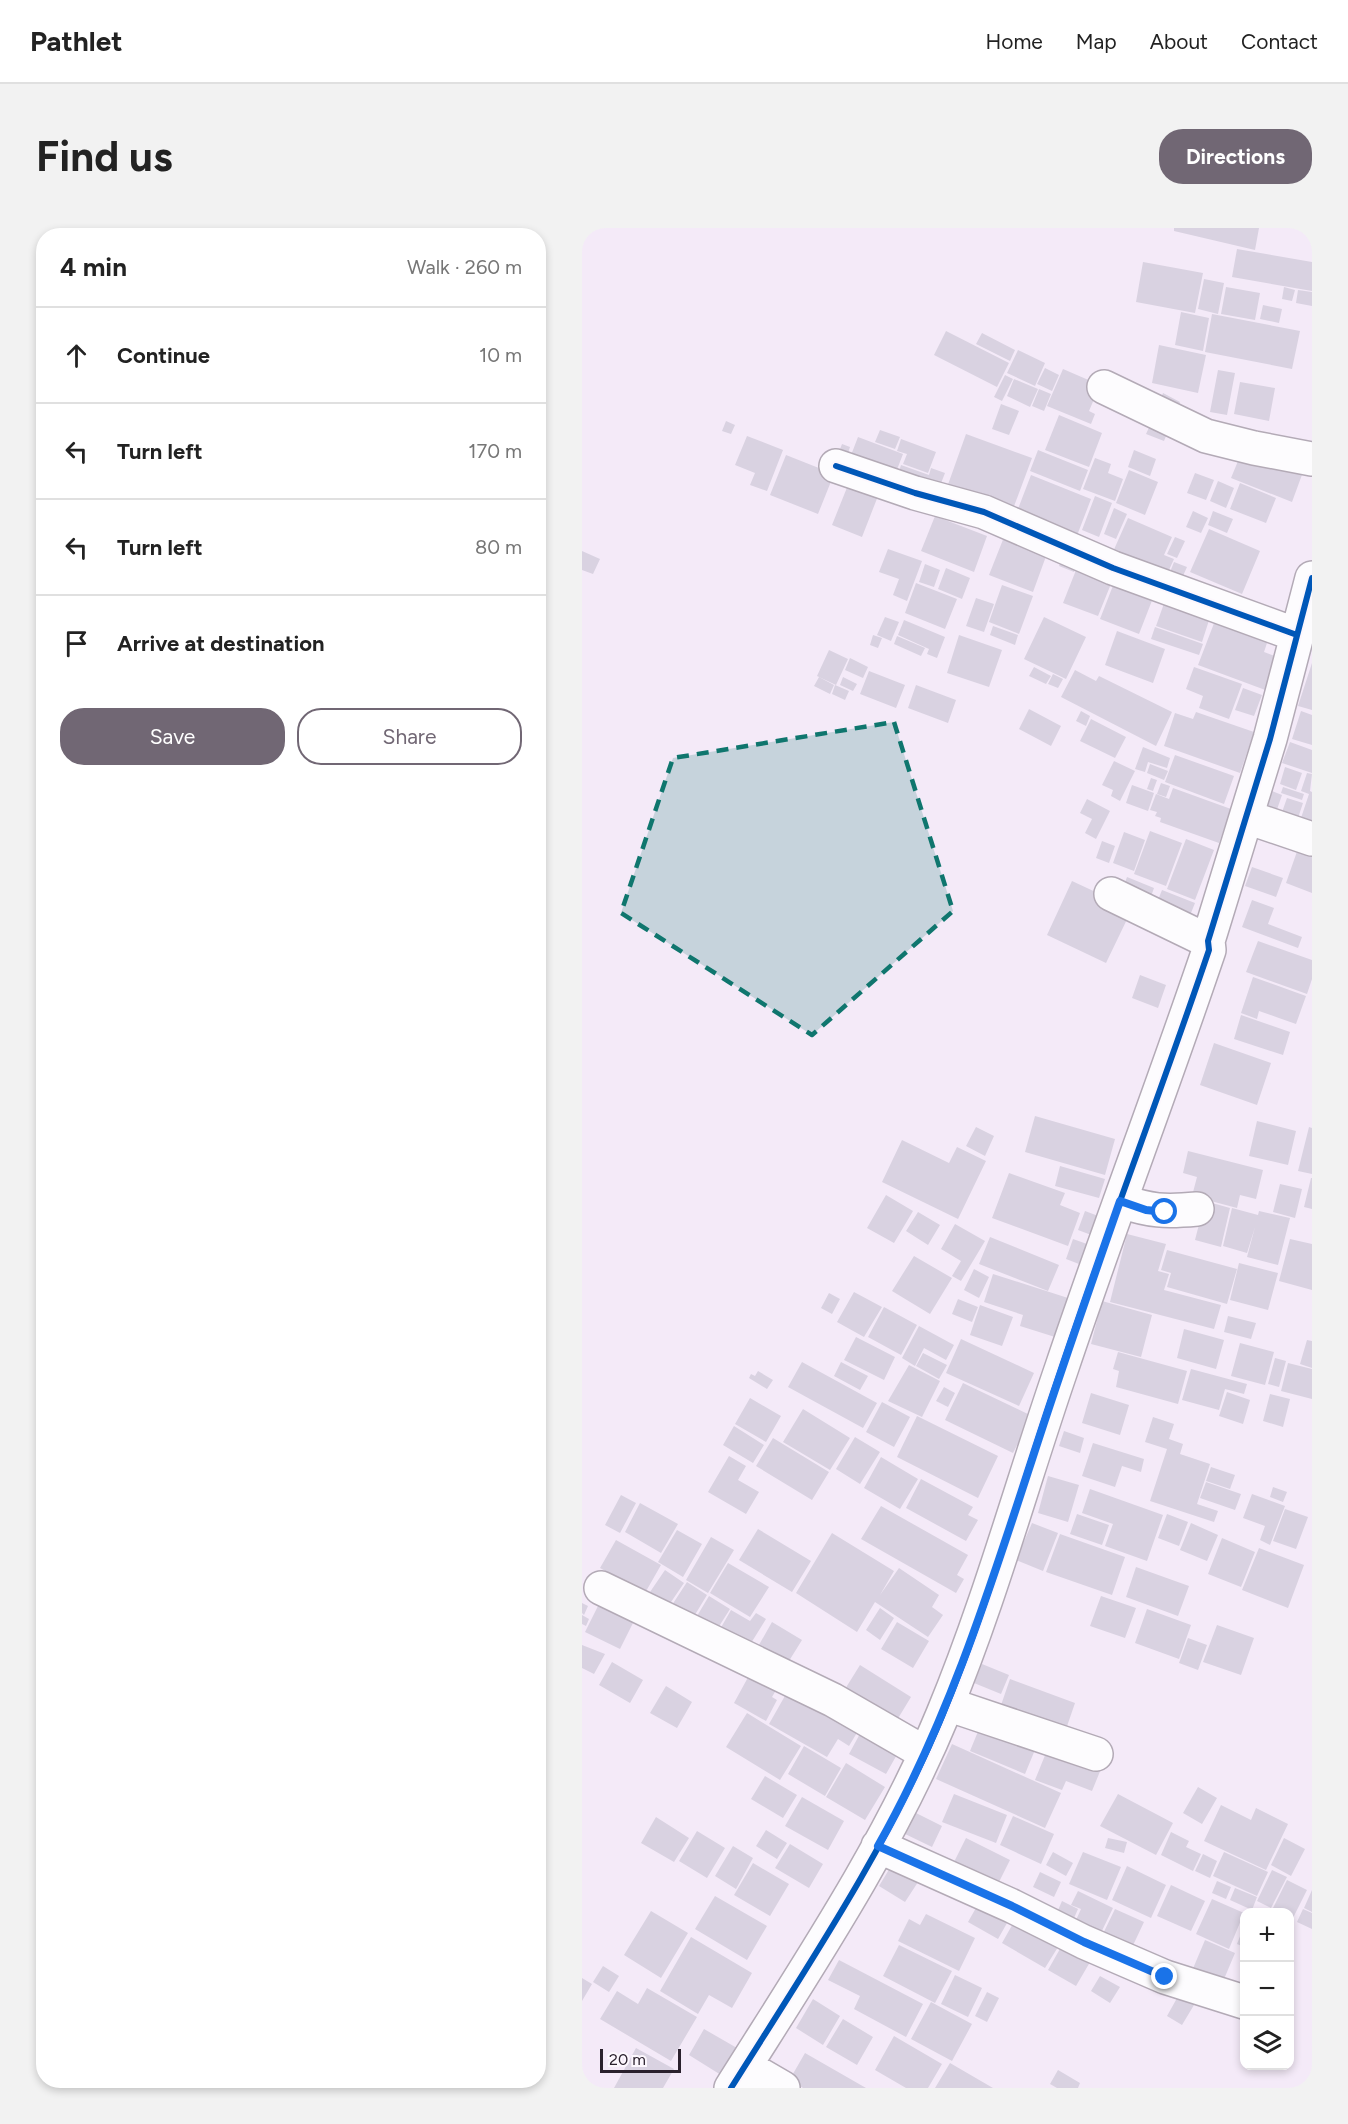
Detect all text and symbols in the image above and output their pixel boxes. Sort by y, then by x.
text: Pathlet [30,24,122,58]
text: Home [986,29,1043,54]
text: Map [1076,29,1117,54]
text: About [1150,29,1208,54]
text: Contact [1241,29,1318,54]
button: Directions [1159,129,1312,184]
text: Find us [36,131,173,182]
text: 4 min [60,251,127,283]
text: Walk · 260 m [407,255,522,279]
icon: ahead [60,339,93,372]
text: Continue [117,342,210,369]
text: 10 m [479,343,522,367]
icon: left [60,435,93,468]
text: Turn left [117,438,203,465]
text: 170 m [468,439,522,463]
icon: left [60,531,93,564]
text: Turn left [117,534,203,561]
text: 80 m [475,535,522,559]
icon: arrive [60,627,93,660]
text: Arrive at destination [117,630,325,657]
button: Save [60,708,285,765]
button: Share [297,708,522,765]
route start [1151,1198,1177,1224]
map controls [1240,1908,1294,2070]
button: + [1240,1908,1294,1962]
button: − [1240,1962,1294,2016]
route end [1151,1963,1177,1989]
button: layers [1240,2016,1294,2070]
scale bar [600,2046,681,2074]
text: 20 m [609,2050,646,2069]

